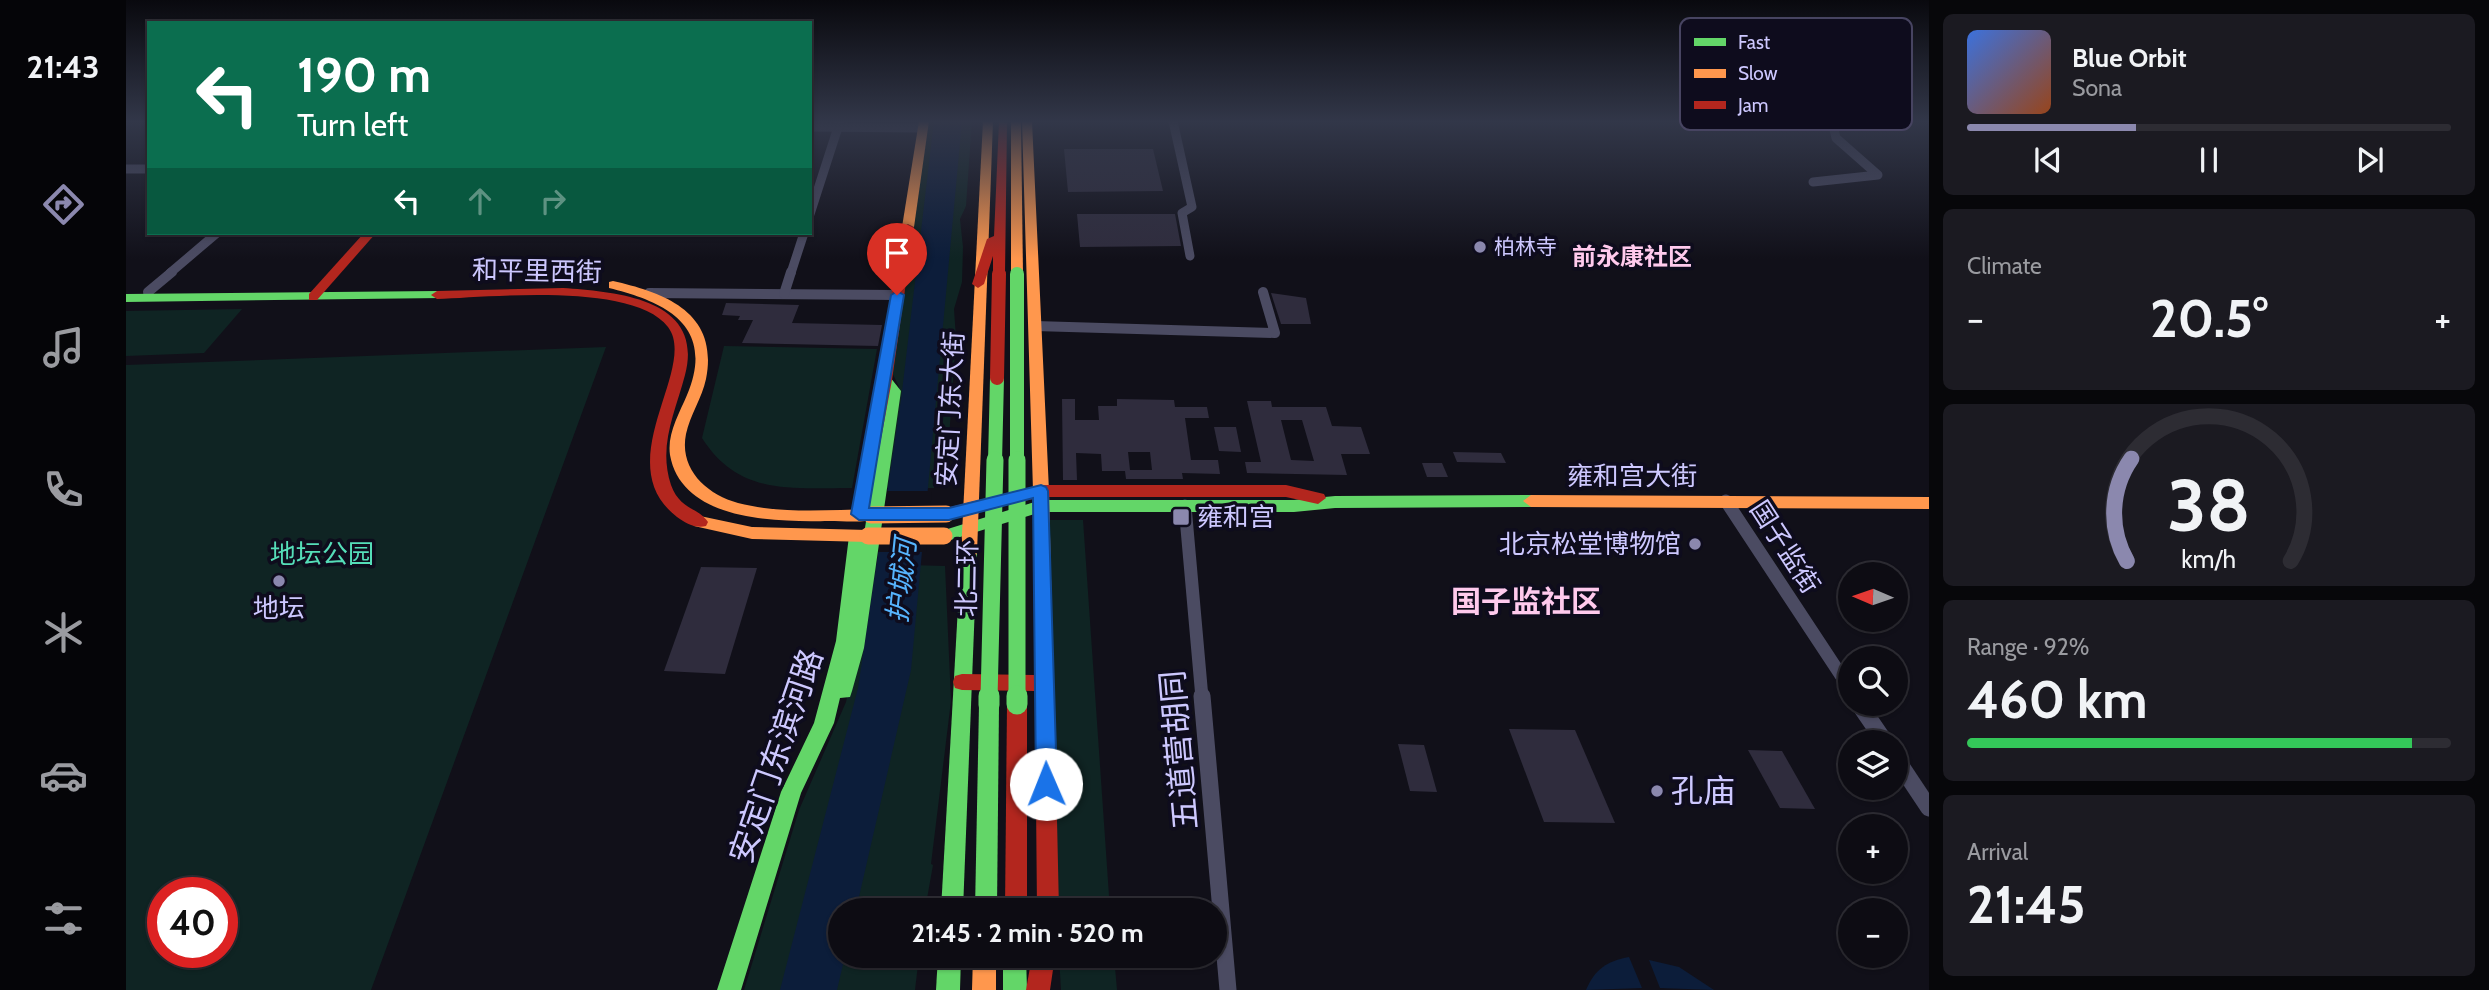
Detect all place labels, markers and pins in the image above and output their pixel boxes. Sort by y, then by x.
pin [867,223,927,295]
place label: 柏林寺 [1494,234,1557,259]
marker: 柏林寺 [1472,239,1488,255]
place label: 雍和宫 [1197,501,1275,533]
marker: 雍和宫 [1171,507,1191,527]
place label: 北京松堂博物馆 [1499,528,1681,560]
marker: 北京松堂博物馆 [1687,536,1703,552]
marker: 地坛 [271,573,287,589]
place label: 地坛 [253,592,305,624]
place label: 孔庙 [1671,771,1735,810]
marker: 孔庙 [1649,783,1665,799]

